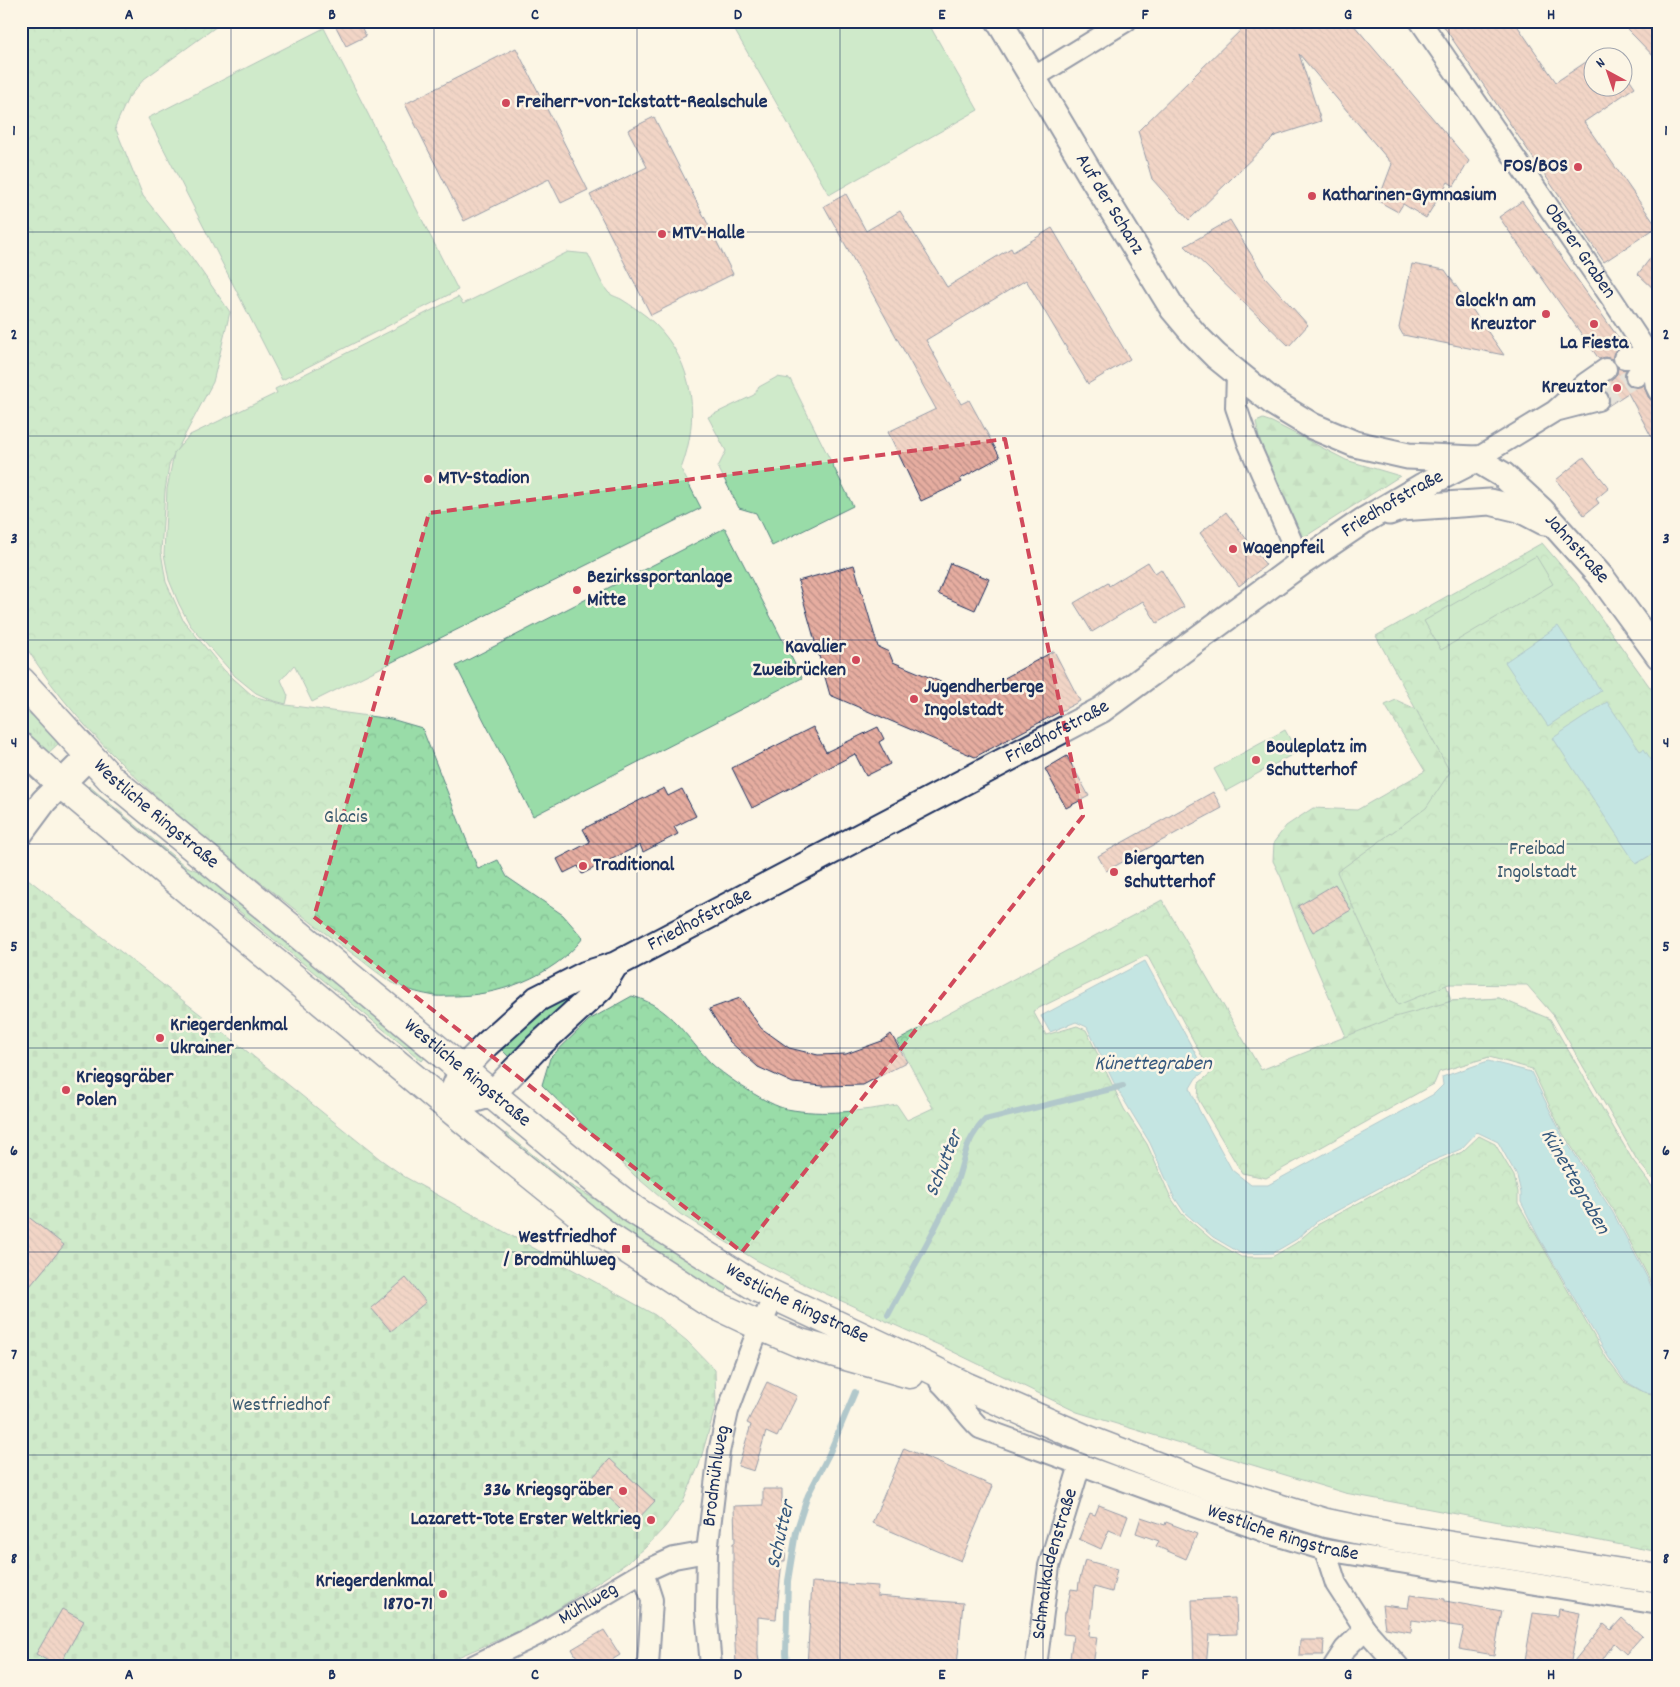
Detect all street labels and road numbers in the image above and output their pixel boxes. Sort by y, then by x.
street label: Auf der Schanz [1067,149,1151,261]
street label: Oberer Graben [1536,198,1622,305]
street label: Friedhofstraße [1336,464,1449,546]
street label: Jahnstraße [1537,508,1615,591]
street label: Friedhofstraße [1001,694,1116,772]
street label: Westliche Ringstraße [86,753,225,876]
street label: Friedhofstraße [643,881,757,959]
street label: Westliche Ringstraße [397,1013,537,1135]
street label: Westliche Ringstraße [719,1256,873,1352]
street label: Brodmühlweg [696,1423,738,1528]
street label: Schmalkaldenstraße [1026,1485,1086,1641]
street label: Westliche Ringstraße [1203,1498,1361,1569]
street label: Mühlweg [554,1576,624,1633]

